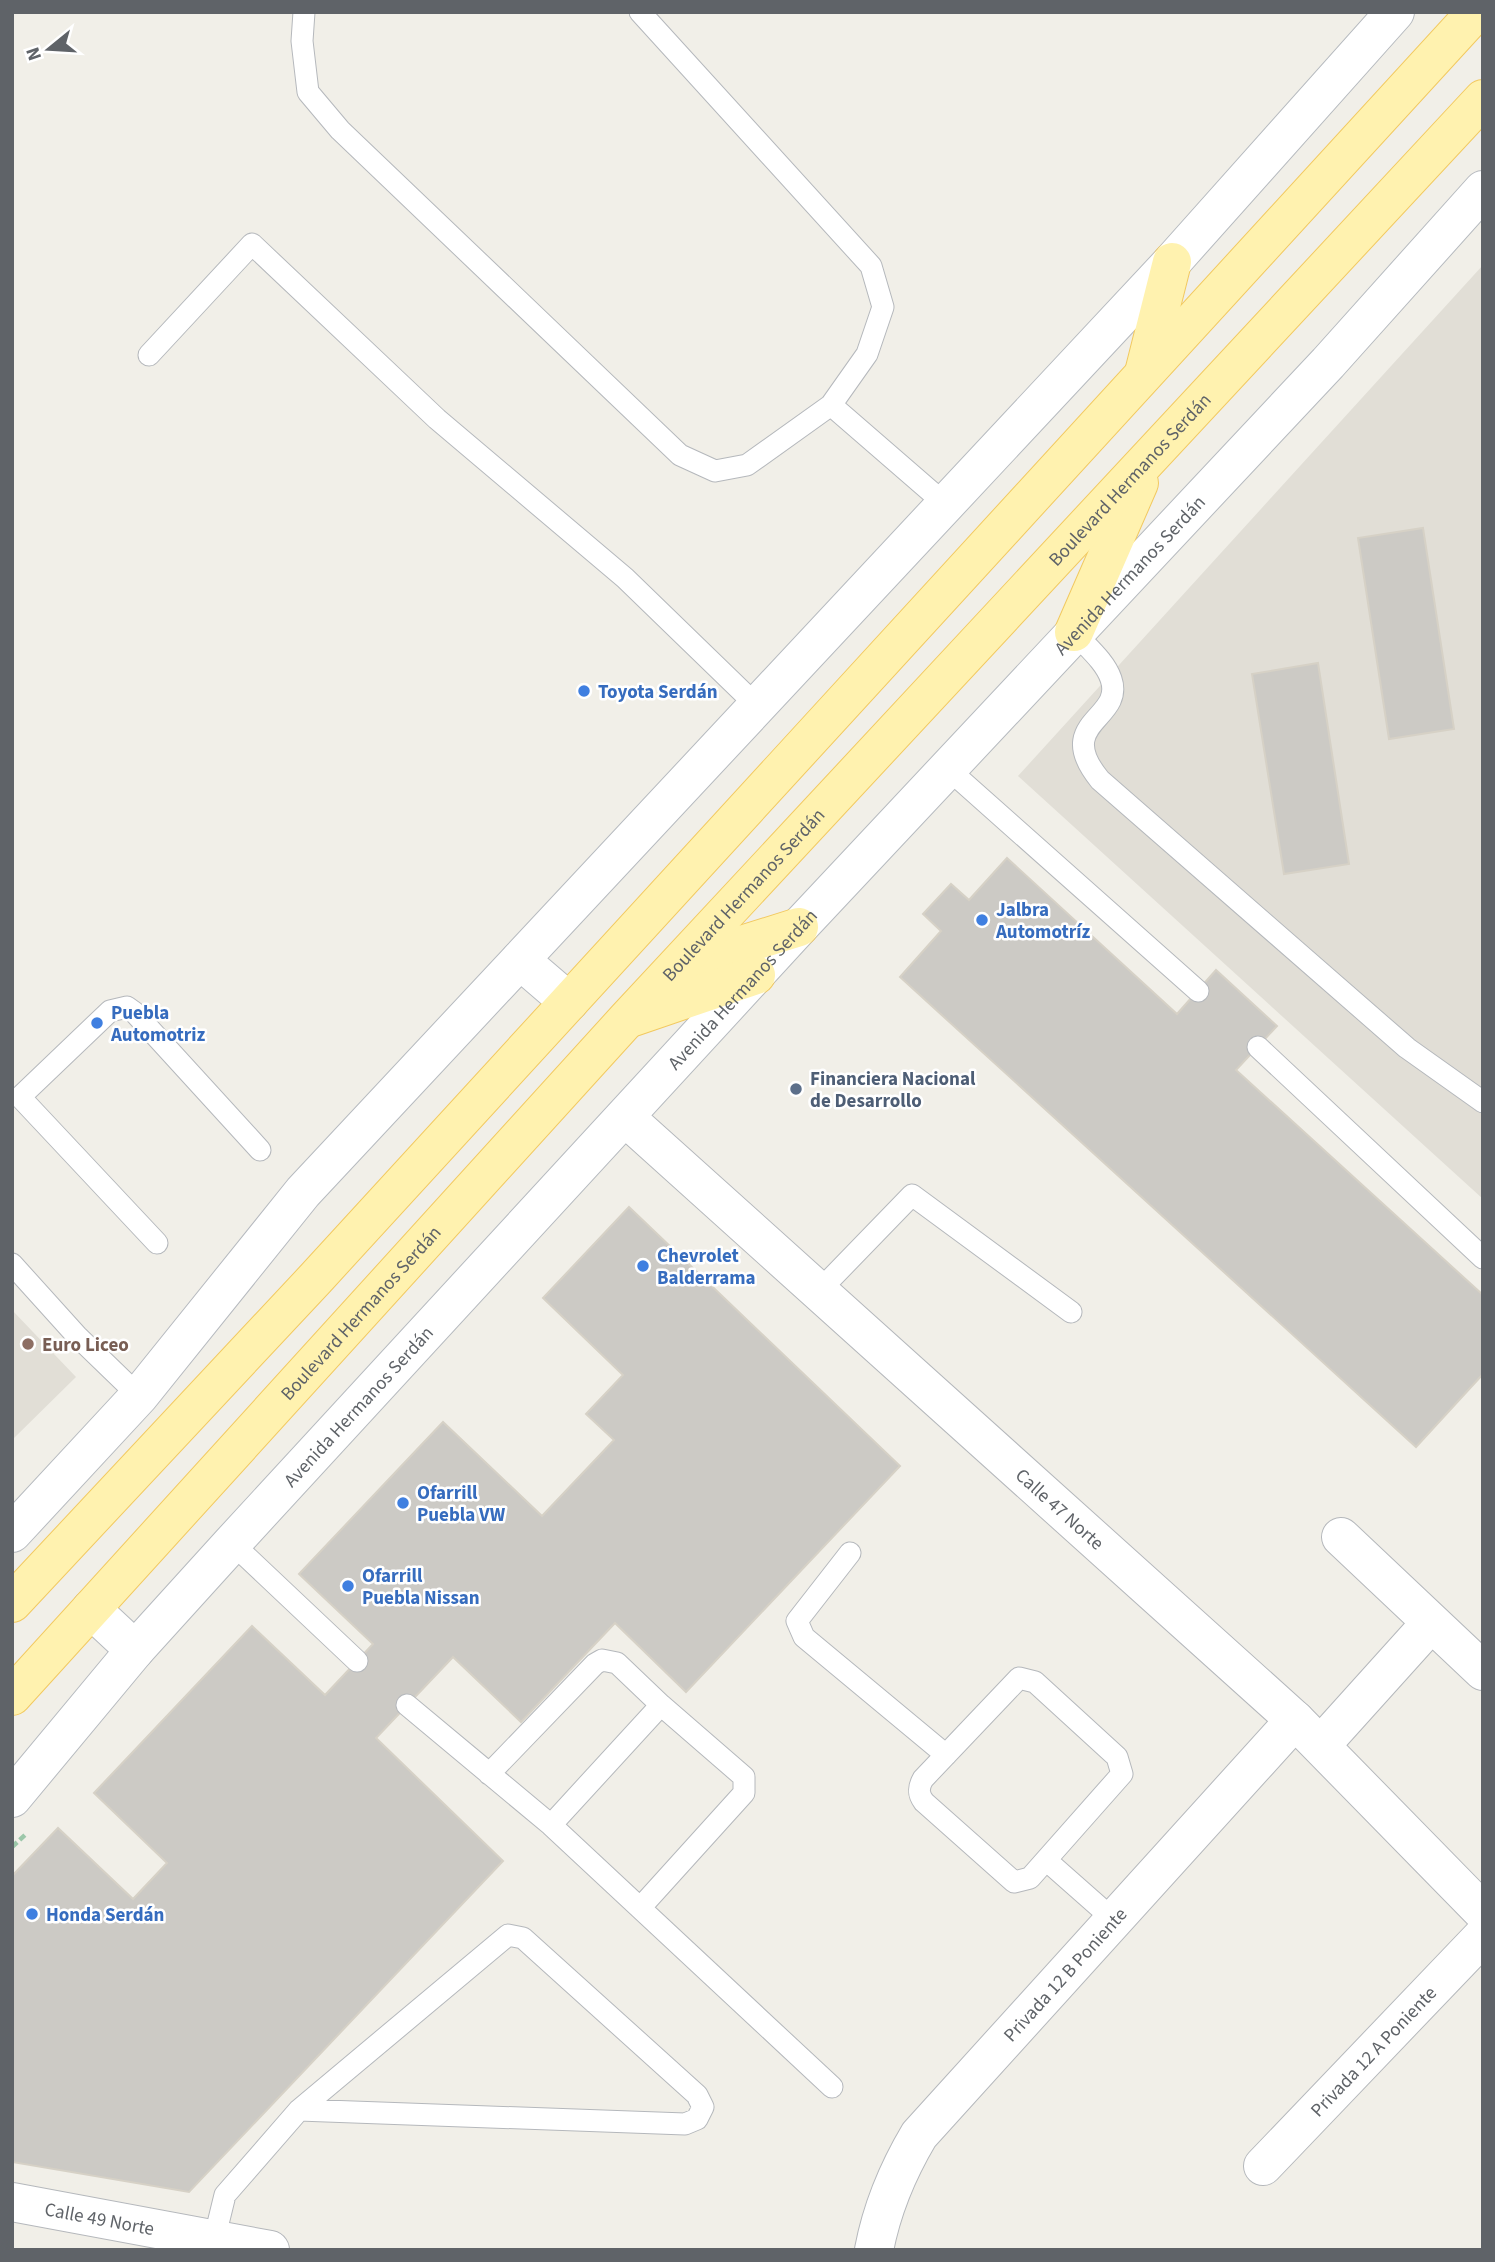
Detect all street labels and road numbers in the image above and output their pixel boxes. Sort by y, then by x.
street label: Boulevard Hermanos Serdán [1043,388,1218,573]
street label: Avenida Hermanos Serdán [1049,490,1212,662]
street label: Boulevard Hermanos Serdán [657,803,832,988]
street label: Avenida Hermanos Serdán [662,903,824,1076]
street label: Boulevard Hermanos Serdán [275,1220,448,1407]
street label: Avenida Hermanos Serdán [278,1321,440,1494]
street label: Calle 47 Norte [1009,1463,1109,1557]
street label: Privada 12 B Poniente [998,1902,1134,2048]
street label: Privada 12 A Poniente [1305,1981,1443,2124]
street label: Calle 49 Norte [42,2196,156,2243]

